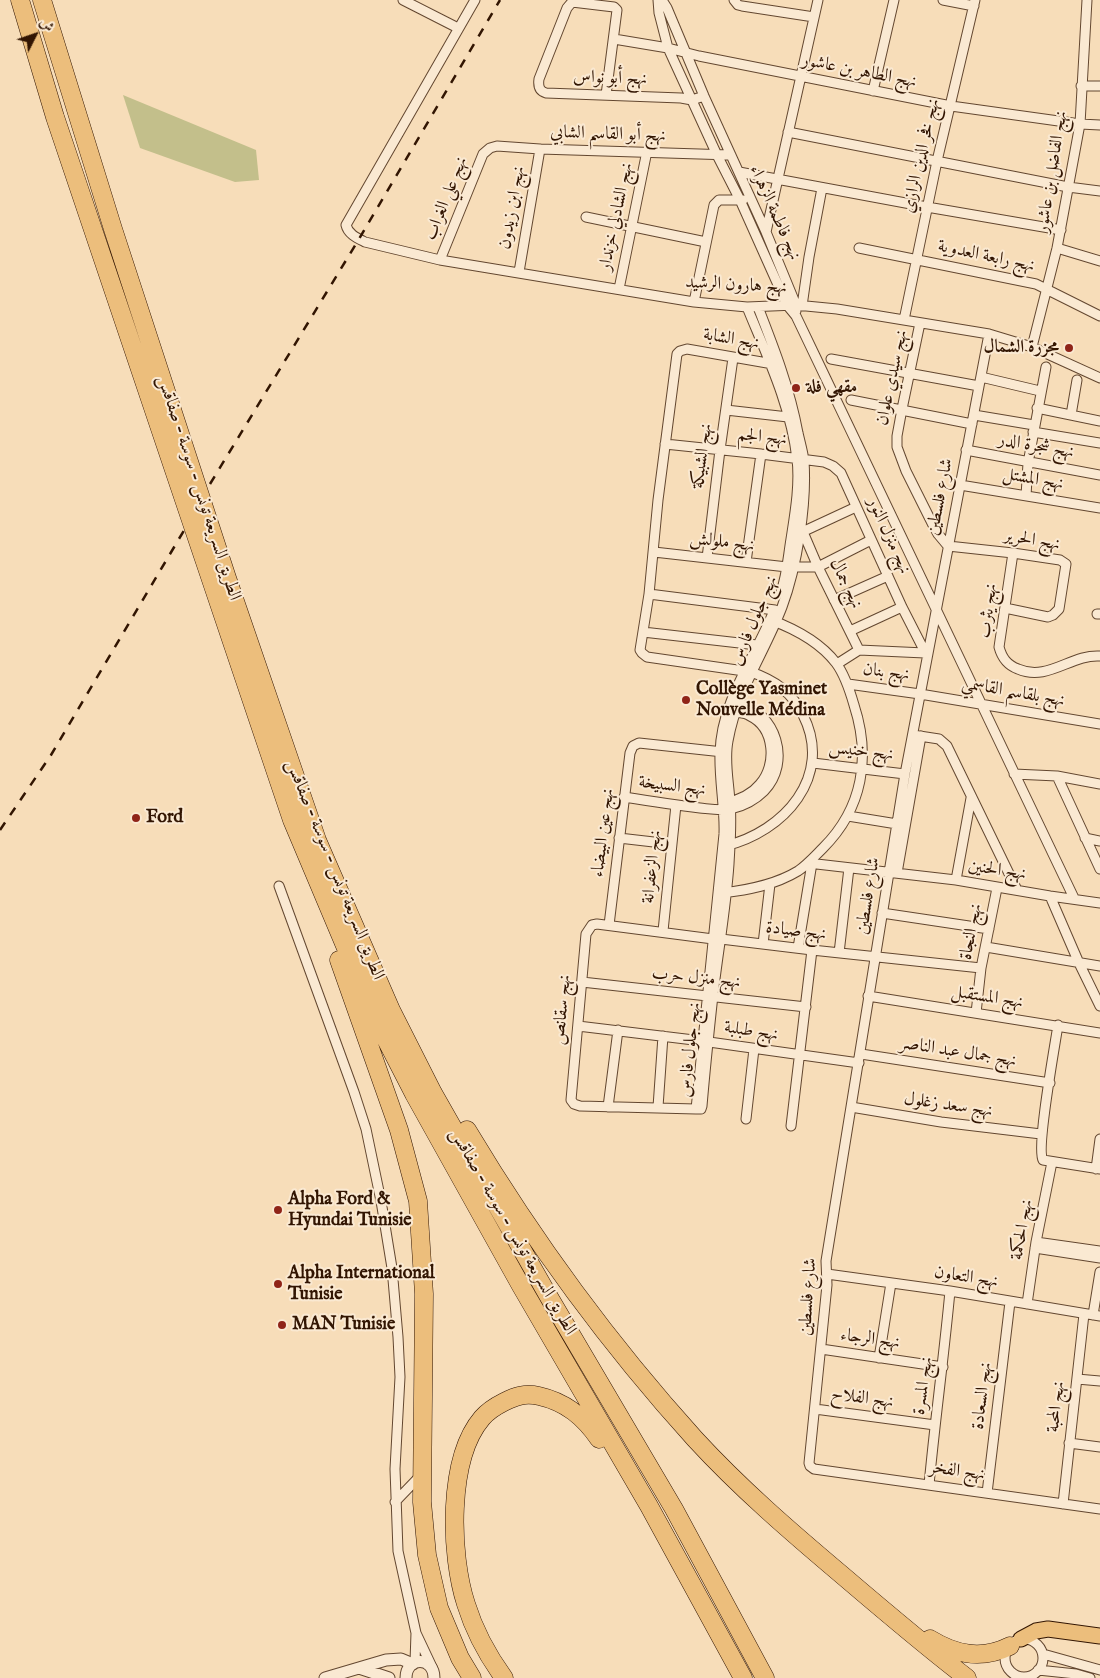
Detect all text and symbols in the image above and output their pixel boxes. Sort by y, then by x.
north arrow [10,10,60,60]
text: ش [35,14,58,36]
street label: نهج الطاهر بن عاشور [800,50,918,94]
street label: نهج أبو نواس [573,67,647,91]
street label: نهج فخر الدين الرازي [898,97,946,215]
street label: نهج الفاضل بن عاشور [1033,109,1073,235]
street label: نهج أبو القاسم الشابي [550,122,666,148]
street label: نهج علي الغراب [420,154,474,244]
street label: نهج الشادلي خزندار [595,161,639,273]
street label: نهج فاطمة الزهراء [743,162,805,264]
street label: نهج ابن زيدون [495,165,531,251]
street label: نهج رابعة العدوية [936,236,1036,278]
street label: نهج هارون الرشيد [685,273,787,299]
street label: نهج الشابة [701,324,761,356]
street label: نهج سيدي علوان [872,328,914,428]
place label: مجزرة الشمال [984,337,1059,359]
marker: مجزرة الشمال [1063,342,1075,354]
street label: الطريق السريعة تونس - سوسة - صفاقس [151,373,245,603]
place label: مقهي فلة [806,377,857,399]
marker: مقهي فلة [790,382,802,394]
street label: نهج الشبيكة [688,422,718,490]
street label: نهج الجم [736,425,788,451]
street label: نهج شجرة الدر [996,430,1076,464]
street label: شارع فلسطين [923,457,959,537]
street label: نهج المشتل [1001,464,1065,496]
street label: نهج منزل النور [862,494,914,578]
street label: نهج الحرير [1002,525,1062,557]
street label: نهج ملولش [688,528,756,558]
street label: نهج جمال [824,555,866,613]
street label: نهج جلول فارس [726,573,784,669]
street label: نهج يثرب [975,582,1003,640]
street label: نهج بنان [861,659,911,687]
street label: نهج بلقاسم القاسمي [960,673,1066,713]
place label: Collège Yasminet Nouvelle Médina [696,679,827,722]
marker: Collège Yasminet Nouvelle Médina [680,694,692,706]
street label: نهج خنيس [827,737,895,767]
street label: الطريق السريعة تونس - سوسة - صفاقس [280,757,388,983]
street label: نهج السبيخة [637,772,707,802]
street label: نهج عين البيضاء [588,787,620,879]
place label: Ford [146,807,183,829]
marker: Ford [130,812,142,824]
street label: نهج الزعفرانة [638,829,668,905]
street label: شارع فلسطين [852,856,886,936]
street label: نهج الحنين [967,856,1027,886]
street label: نهج النجاة [956,902,988,962]
street label: نهج صيادة [765,918,827,946]
street label: نهج منزل حرب [651,964,741,994]
street label: نهج سقانص [549,974,577,1046]
street label: نهج المستقبل [949,982,1025,1014]
street label: نهج جلول فارس [675,1001,707,1099]
street label: نهج طبلبة [722,1017,780,1047]
street label: نهج جمال عبد الناصر [898,1033,1018,1073]
street label: نهج سعد زغلول [902,1089,994,1123]
street label: الطريق السريعة تونس - سوسة - صفاقس [444,1125,580,1339]
place label: Alpha Ford & Hyundai Tunisie [288,1189,412,1232]
street label: نهج الحكمة [1007,1198,1039,1262]
marker: Alpha Ford & Hyundai Tunisie [272,1204,284,1216]
street label: شارع فلسطين [796,1257,822,1337]
street label: نهج التعاون [932,1262,1000,1294]
place label: Alpha International Tunisie [288,1263,435,1306]
marker: Alpha International Tunisie [272,1278,284,1290]
place label: MAN Tunisie [292,1314,395,1336]
marker: MAN Tunisie [276,1319,288,1331]
street label: نهج الرجاء [839,1325,901,1355]
street label: نهج المسرة [909,1355,939,1417]
street label: نهج السعادة [968,1361,998,1431]
street label: نهج المحبة [1043,1380,1071,1434]
street label: نهج الفلاح [829,1384,895,1414]
street label: نهج الفخر [928,1457,986,1487]

